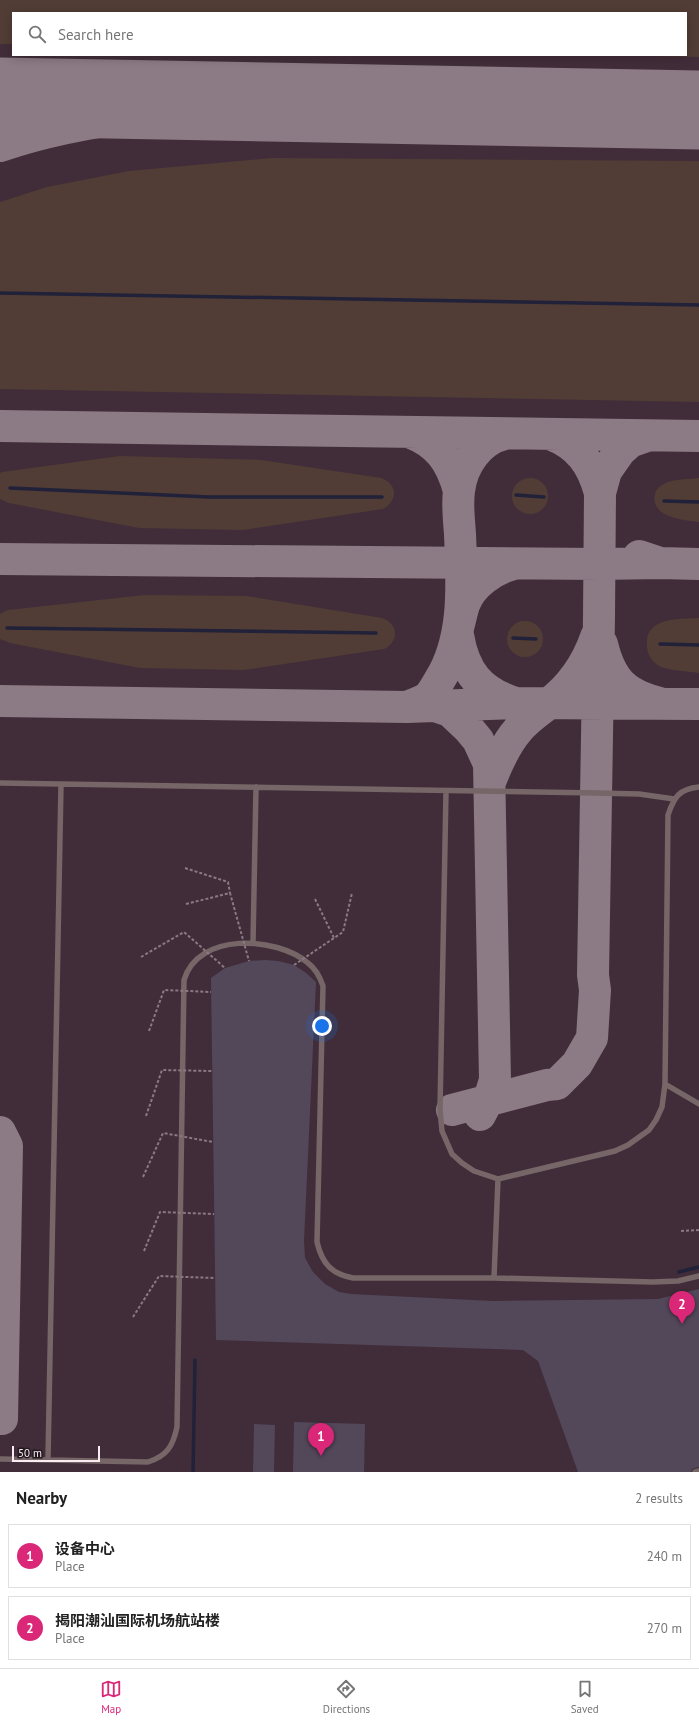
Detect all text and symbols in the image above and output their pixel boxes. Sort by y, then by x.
search box [12,12,687,56]
icon: search [26,23,48,45]
text: Search here [58,25,134,44]
your location [312,1016,332,1036]
pin: 2 [669,1291,695,1324]
pin: 1 [308,1423,334,1456]
scale bar [12,1444,100,1463]
text: 50 m [18,1446,42,1460]
text: Nearby [16,1487,67,1509]
text: 2 results [635,1490,683,1507]
text: 设备中心 [55,1539,115,1558]
text: 1 [26,1548,34,1565]
text: 240 m [647,1548,682,1565]
text: Place [55,1558,85,1575]
text: 揭阳潮汕国际机场航站楼 [55,1611,220,1630]
text: 2 [26,1620,34,1637]
text: 270 m [647,1620,682,1637]
text: Place [55,1630,85,1647]
tab: Map [100,1678,122,1716]
tab: Directions [323,1678,370,1716]
tab: Saved [571,1678,599,1716]

